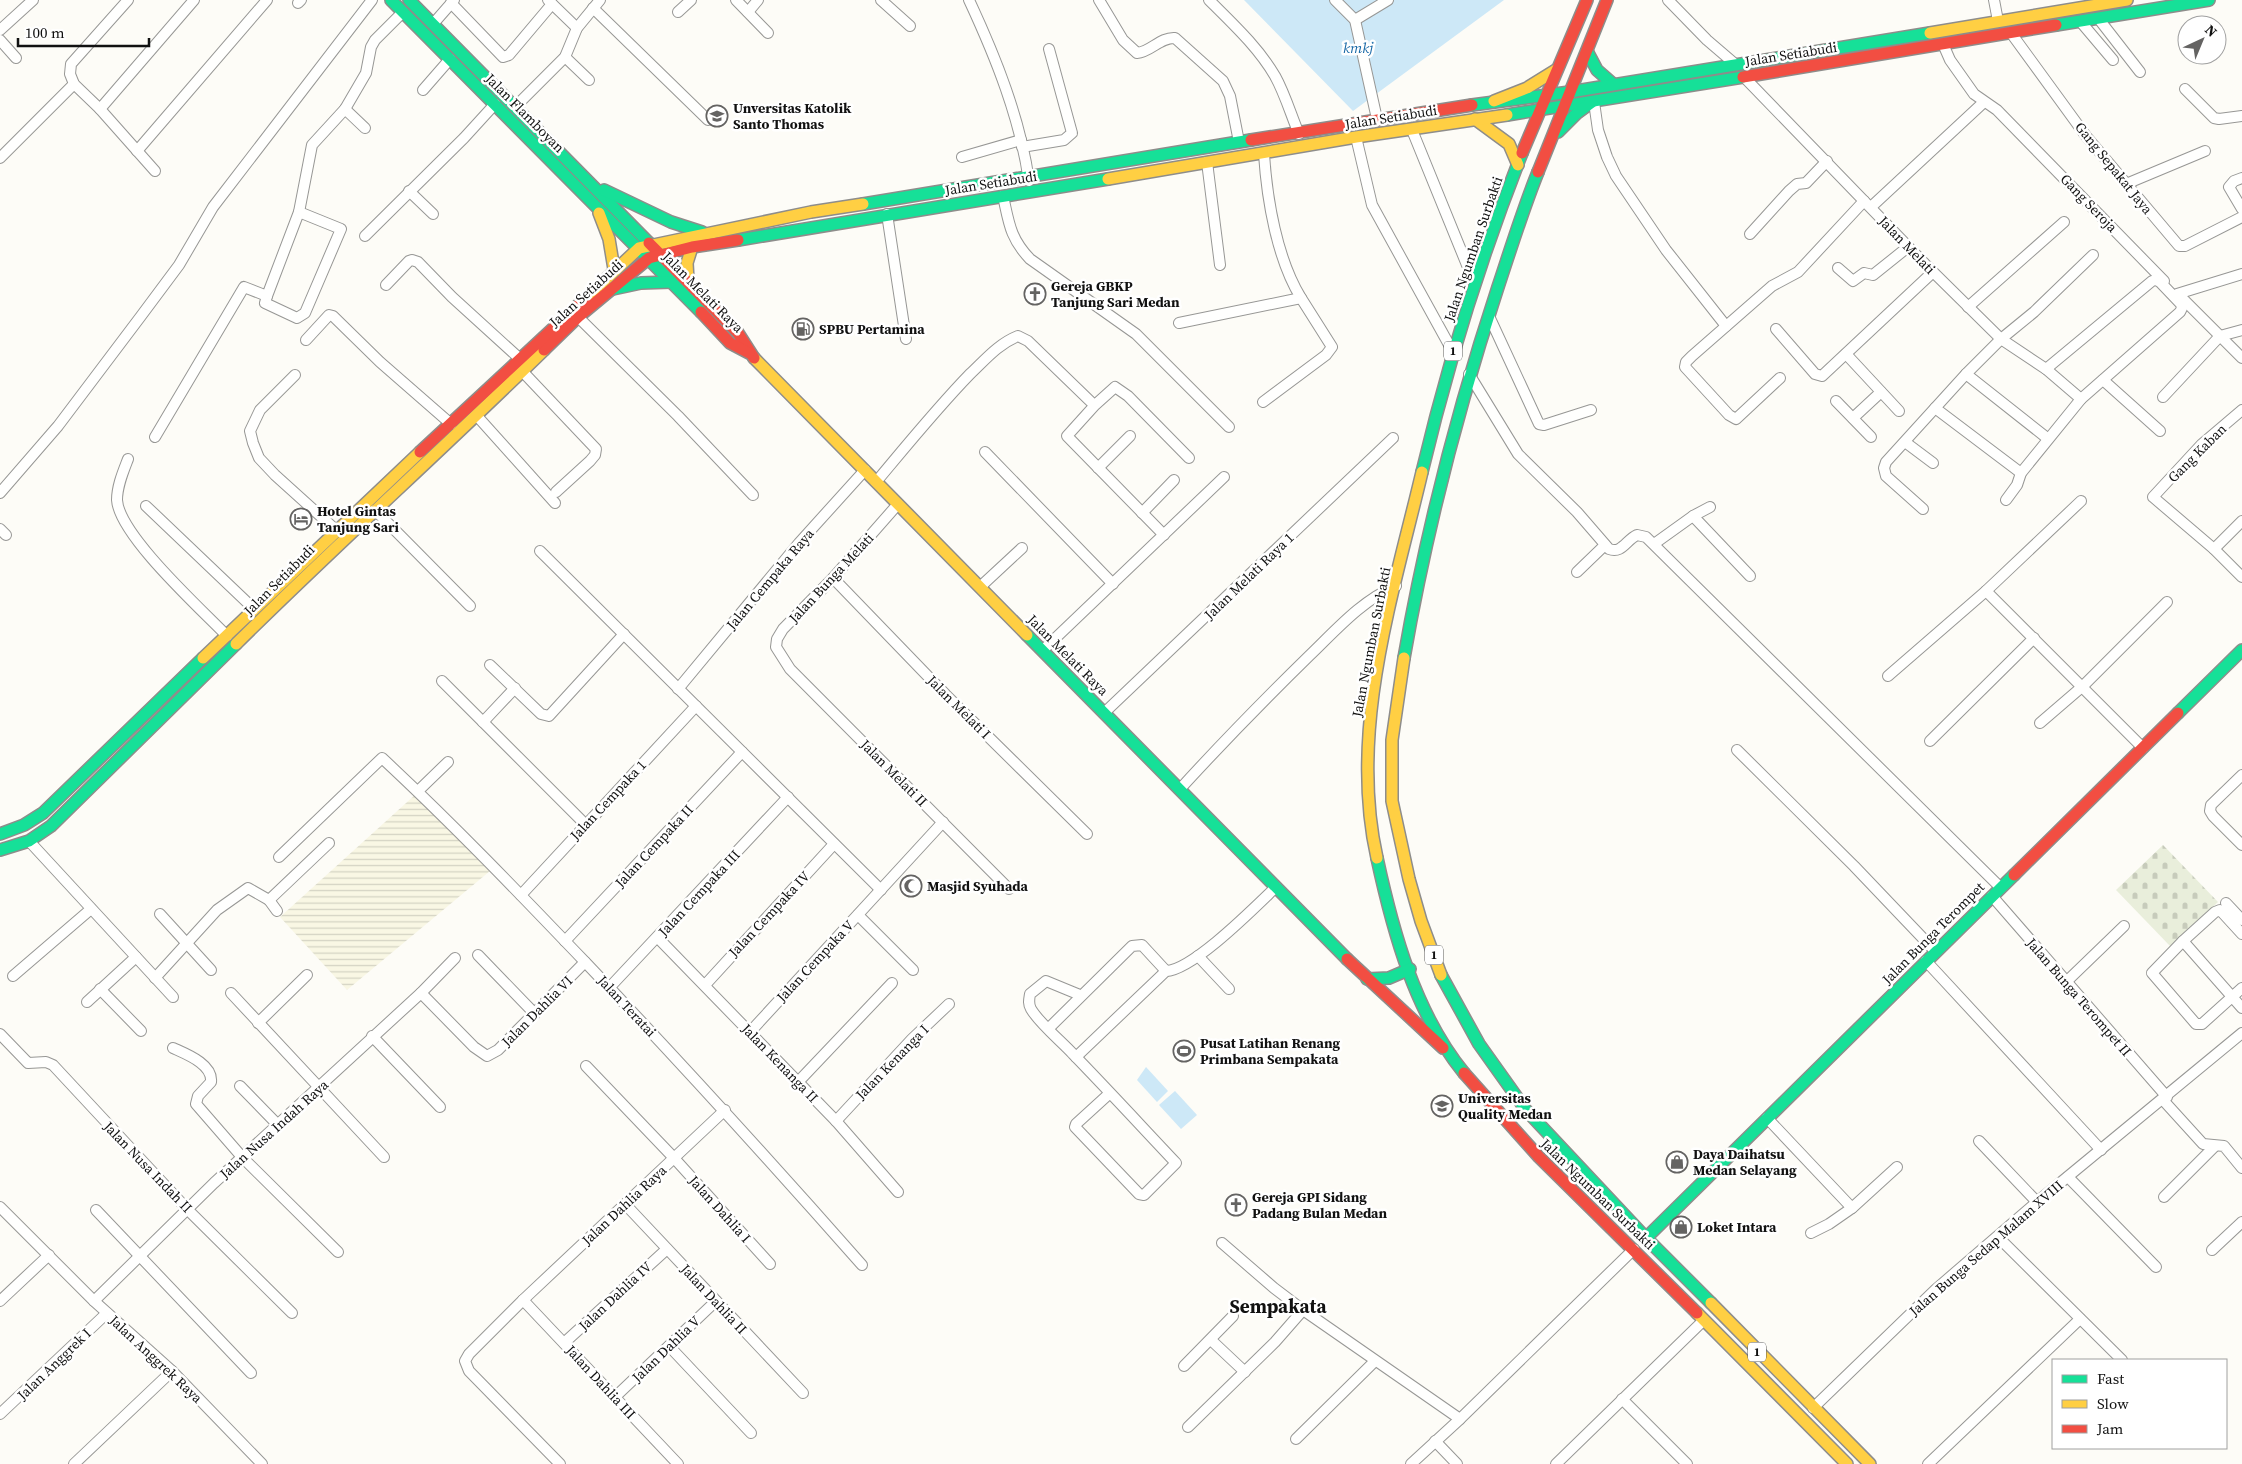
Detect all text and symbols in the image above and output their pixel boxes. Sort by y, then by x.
scale bar [18,15,149,47]
north arrow [2177,15,2227,65]
text: N [2200,20,2222,41]
text: 100 m [25,22,65,43]
water label: kmkj [1343,37,1374,58]
street label: Jalan Setiabudi [1742,37,1839,71]
street label: Jalan Flamboyan [480,68,569,157]
place label: Unversitas Katolik Santo Thomas [733,98,852,134]
street label: Jalan Setiabudi [1342,100,1439,134]
school or university icon: Unversitas Katolik Santo Thomas [705,104,729,128]
street label: Gang Sepakat Jaya [2070,118,2158,219]
street label: Jalan Setiabudi [942,166,1039,200]
street label: Gang Seroja [2056,169,2123,237]
street label: Jalan Ngumban Surbakti [1438,174,1507,325]
street label: Jalan Melati [1873,211,1940,279]
street label: Jalan Melati Raya [657,246,749,338]
street label: Jalan Setiabudi [544,254,627,332]
place label: Gereja GBKP Tanjung Sari Medan [1051,276,1180,312]
church icon: Gereja GBKP Tanjung Sari Medan [1023,282,1047,306]
fuel station icon: SPBU Pertamina [791,317,815,341]
place label: SPBU Pertamina [819,319,925,339]
road number: 1 [1444,342,1462,361]
street label: Gang Kaban [2163,419,2231,487]
place label: Hotel Gintas Tanjung Sari [317,501,400,537]
hotel icon: Hotel Gintas Tanjung Sari [289,507,313,531]
street label: Jalan Cempaka Raya [721,523,819,635]
street label: Jalan Melati Raya 1 [1199,528,1298,625]
street label: Jalan Bunga Melati [783,529,878,628]
street label: Jalan Setiabudi [238,540,319,621]
street label: Jalan Ngumban Surbakti [1346,565,1395,720]
street label: Jalan Melati Raya [1022,609,1114,701]
street label: Jalan Melati I [922,670,995,743]
street label: Jalan Melati II [855,734,932,811]
street label: Jalan Cempaka 1 [565,755,651,845]
street label: Jalan Cempaka II [610,800,698,893]
street label: Jalan Cempaka III [653,845,745,942]
street label: Jalan Cempaka IV [723,866,815,962]
mosque icon: Masjid Syuhada [899,874,923,898]
place label: Masjid Syuhada [927,876,1029,896]
street label: Jalan Bunga Terompet [1877,877,1989,989]
street label: Jalan Cempaka V [771,915,859,1007]
street label: Jalan Bunga Terompet II [2021,933,2136,1061]
road number: 1 [1425,946,1443,964]
street label: Jalan Teratai [592,970,661,1041]
street label: Jalan Dahlia VI [496,971,577,1052]
street label: Jalan Kenanga II [736,1018,823,1107]
street label: Jalan Kenanga I [850,1020,933,1105]
place label: Pusat Latihan Renang Primbana Sempakata [1200,1033,1341,1069]
sports icon: Pusat Latihan Renang Primbana Sempakata [1172,1039,1196,1063]
street label: Jalan Nusa Indah Raya [215,1074,333,1184]
place label: Universitas Quality Medan [1458,1088,1552,1124]
school or university icon: Universitas Quality Medan [1430,1094,1454,1118]
street label: Jalan Nusa Indah II [98,1116,197,1217]
street label: Jalan Ngumban Surbakti [1536,1133,1660,1254]
place label: Daya Daihatsu Medan Selayang [1693,1144,1797,1180]
shop icon: Daya Daihatsu Medan Selayang [1665,1150,1689,1174]
street label: Jalan Dahlia Raya [577,1160,671,1250]
street label: Jalan Dahlia I [684,1170,756,1247]
street label: Jalan Bunga Sedap Malam XVIII [1904,1175,2067,1321]
place label: Gereja GPI Sidang Padang Bulan Medan [1252,1187,1388,1223]
church icon: Gereja GPI Sidang Padang Bulan Medan [1224,1193,1248,1217]
shop icon: Loket Intara [1669,1215,1693,1239]
place label: Loket Intara [1697,1217,1777,1237]
street label: Jalan Dahlia IV [573,1256,656,1336]
street label: Jalan Dahlia II [676,1259,752,1339]
district label: Sempakata [1230,1293,1327,1319]
street label: Jalan Anggrek Raya [104,1310,208,1408]
street label: Jalan Dahlia V [627,1311,705,1387]
street label: Jalan Anggrek I [12,1324,95,1405]
street label: Jalan Dahlia III [561,1340,641,1423]
road number: 1 [1748,1342,1766,1361]
legend [2052,1359,2227,1449]
text: Fast [2097,1368,2124,1389]
text: Slow [2097,1393,2129,1414]
text: Jam [2096,1418,2124,1439]

